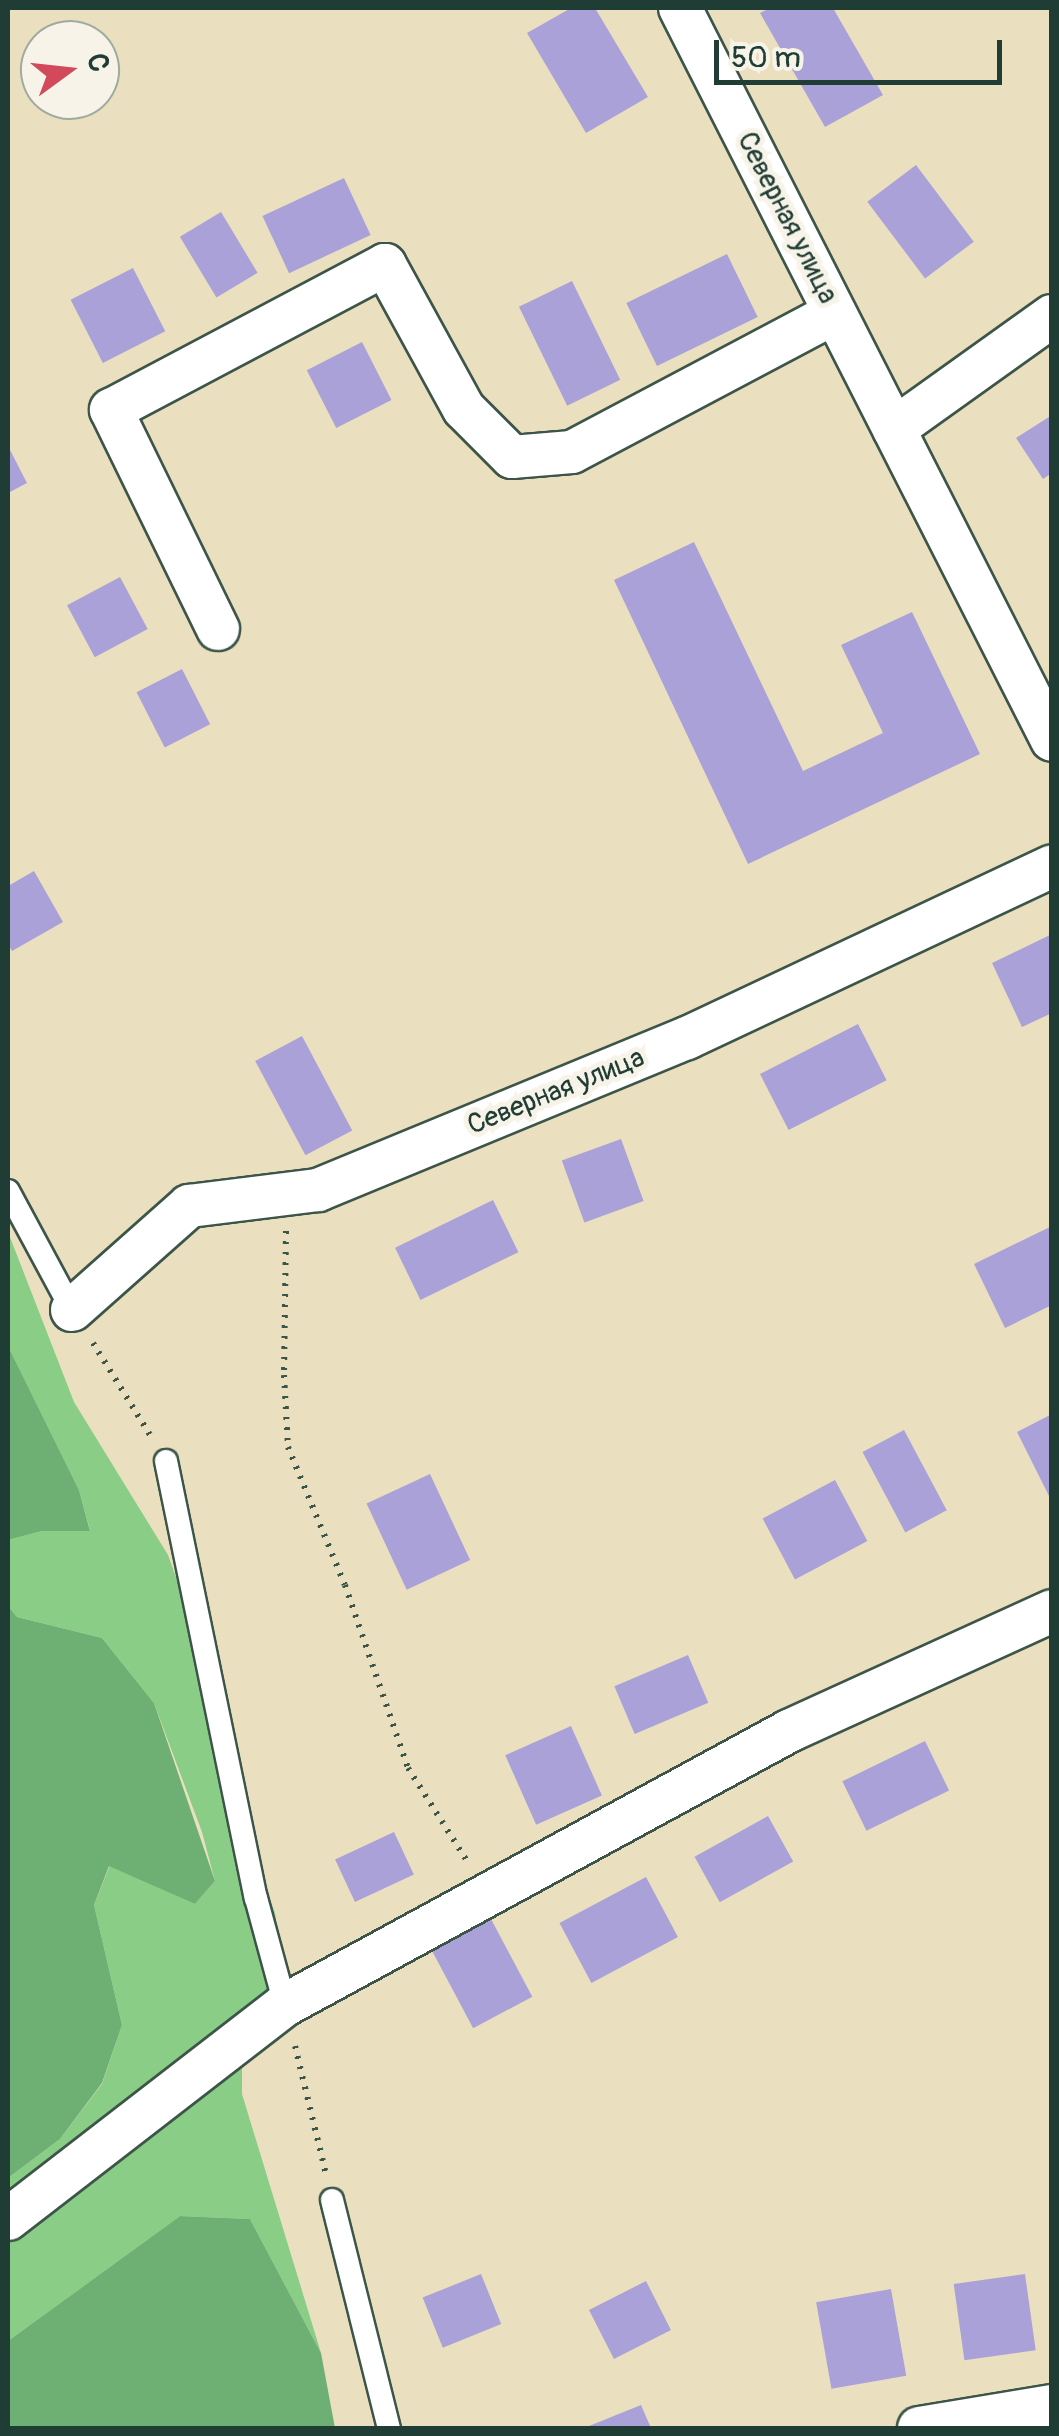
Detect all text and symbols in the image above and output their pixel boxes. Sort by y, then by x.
north arrow [20,20,120,120]
scale bar [719,20,1006,82]
text: 50 m [731,39,801,76]
text: С [78,50,117,75]
street label: Северная улица [729,127,845,309]
street label: Северная улица [463,1041,649,1143]

